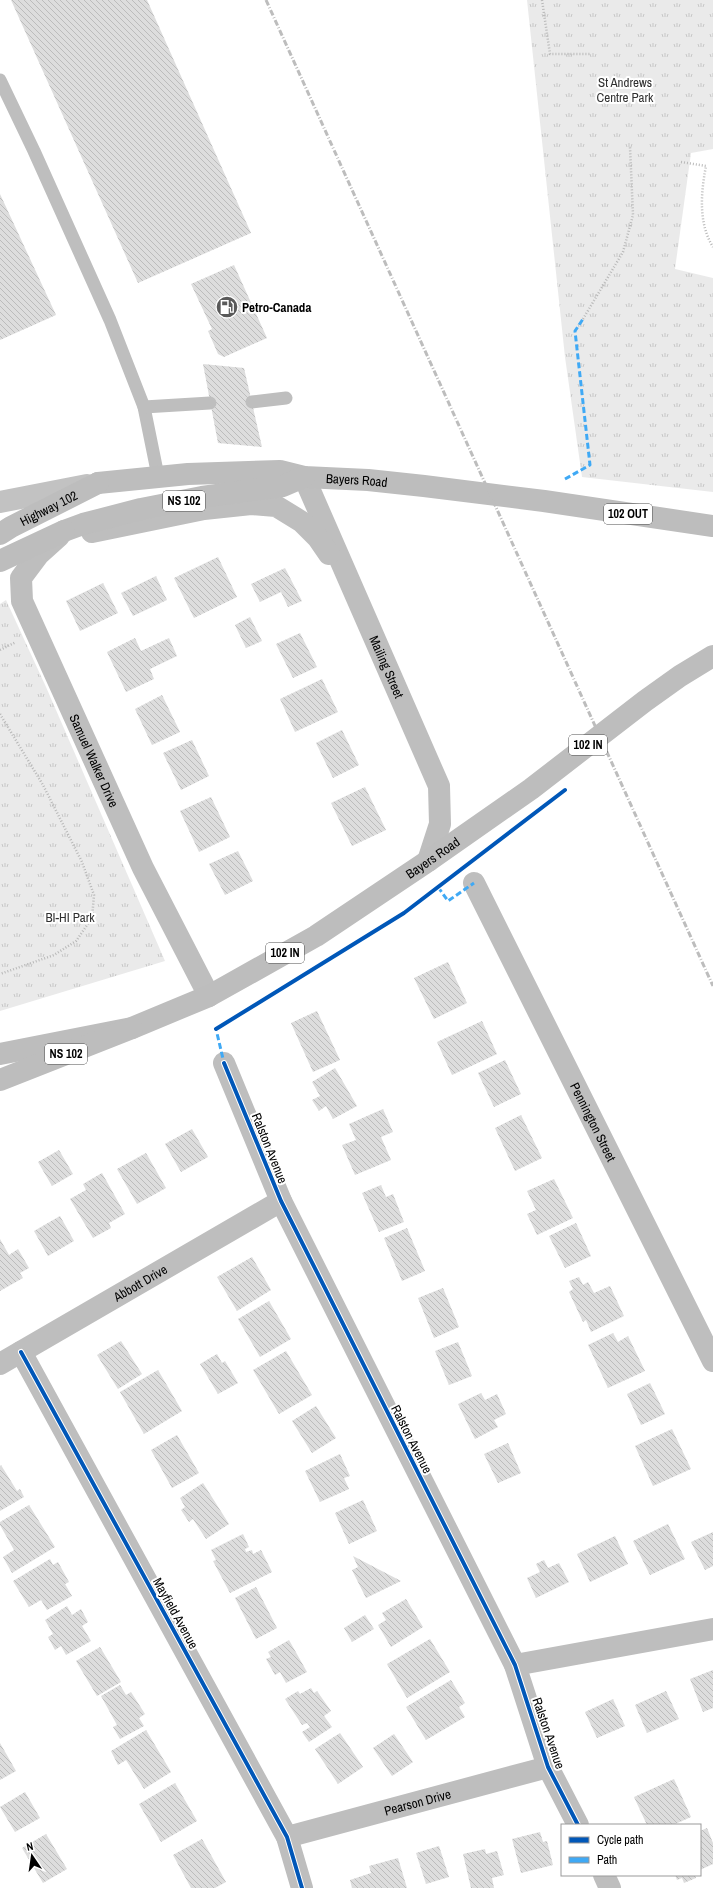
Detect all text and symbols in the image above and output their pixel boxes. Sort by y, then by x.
park label: St Andrews Centre Park [597,74,654,106]
fuel station icon: Petro-Canada [214,294,240,320]
place label: Petro-Canada [242,299,311,316]
street label: Bayers Road [325,470,388,491]
street label: Highway 102 [17,487,80,530]
road number: NS 102 [163,491,205,511]
road number: 102 OUT [604,504,652,524]
street label: Mailing Street [365,633,408,701]
street label: Samuel Walker Drive [65,711,122,810]
road number: 102 IN [569,735,607,755]
street label: Bayers Road [403,834,463,883]
park label: BI-HI Park [45,909,95,926]
road number: 102 IN [266,943,304,963]
road number: NS 102 [45,1044,87,1064]
street label: Pennington Street [566,1080,620,1164]
street label: Ralston Avenue [248,1110,291,1186]
street label: Abbott Drive [110,1261,170,1306]
street label: Ralston Avenue [387,1402,436,1476]
street label: Mayfield Avenue [149,1575,202,1652]
street label: Ralston Avenue [528,1695,569,1771]
street label: Pearson Drive [382,1785,453,1820]
legend [561,1824,701,1876]
text: Cycle path [597,1832,644,1848]
north arrow [12,1836,52,1876]
text: N [25,1839,34,1854]
text: Path [597,1852,617,1868]

